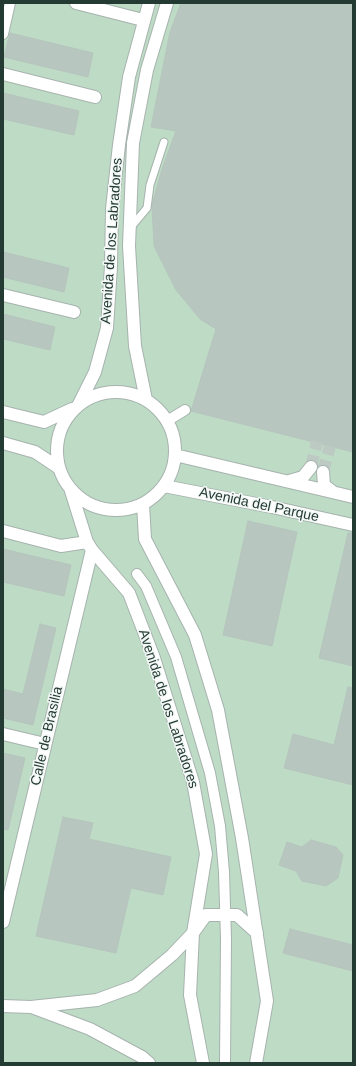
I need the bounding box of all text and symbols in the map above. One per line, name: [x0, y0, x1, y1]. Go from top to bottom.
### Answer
street label: Avenida de los Labradores: [98, 157, 126, 325]
street label: Avenida del Parque: [198, 484, 320, 526]
street label: Avenida de los Labradores: [134, 627, 202, 791]
street label: Calle de Brasilia: [27, 685, 67, 787]

